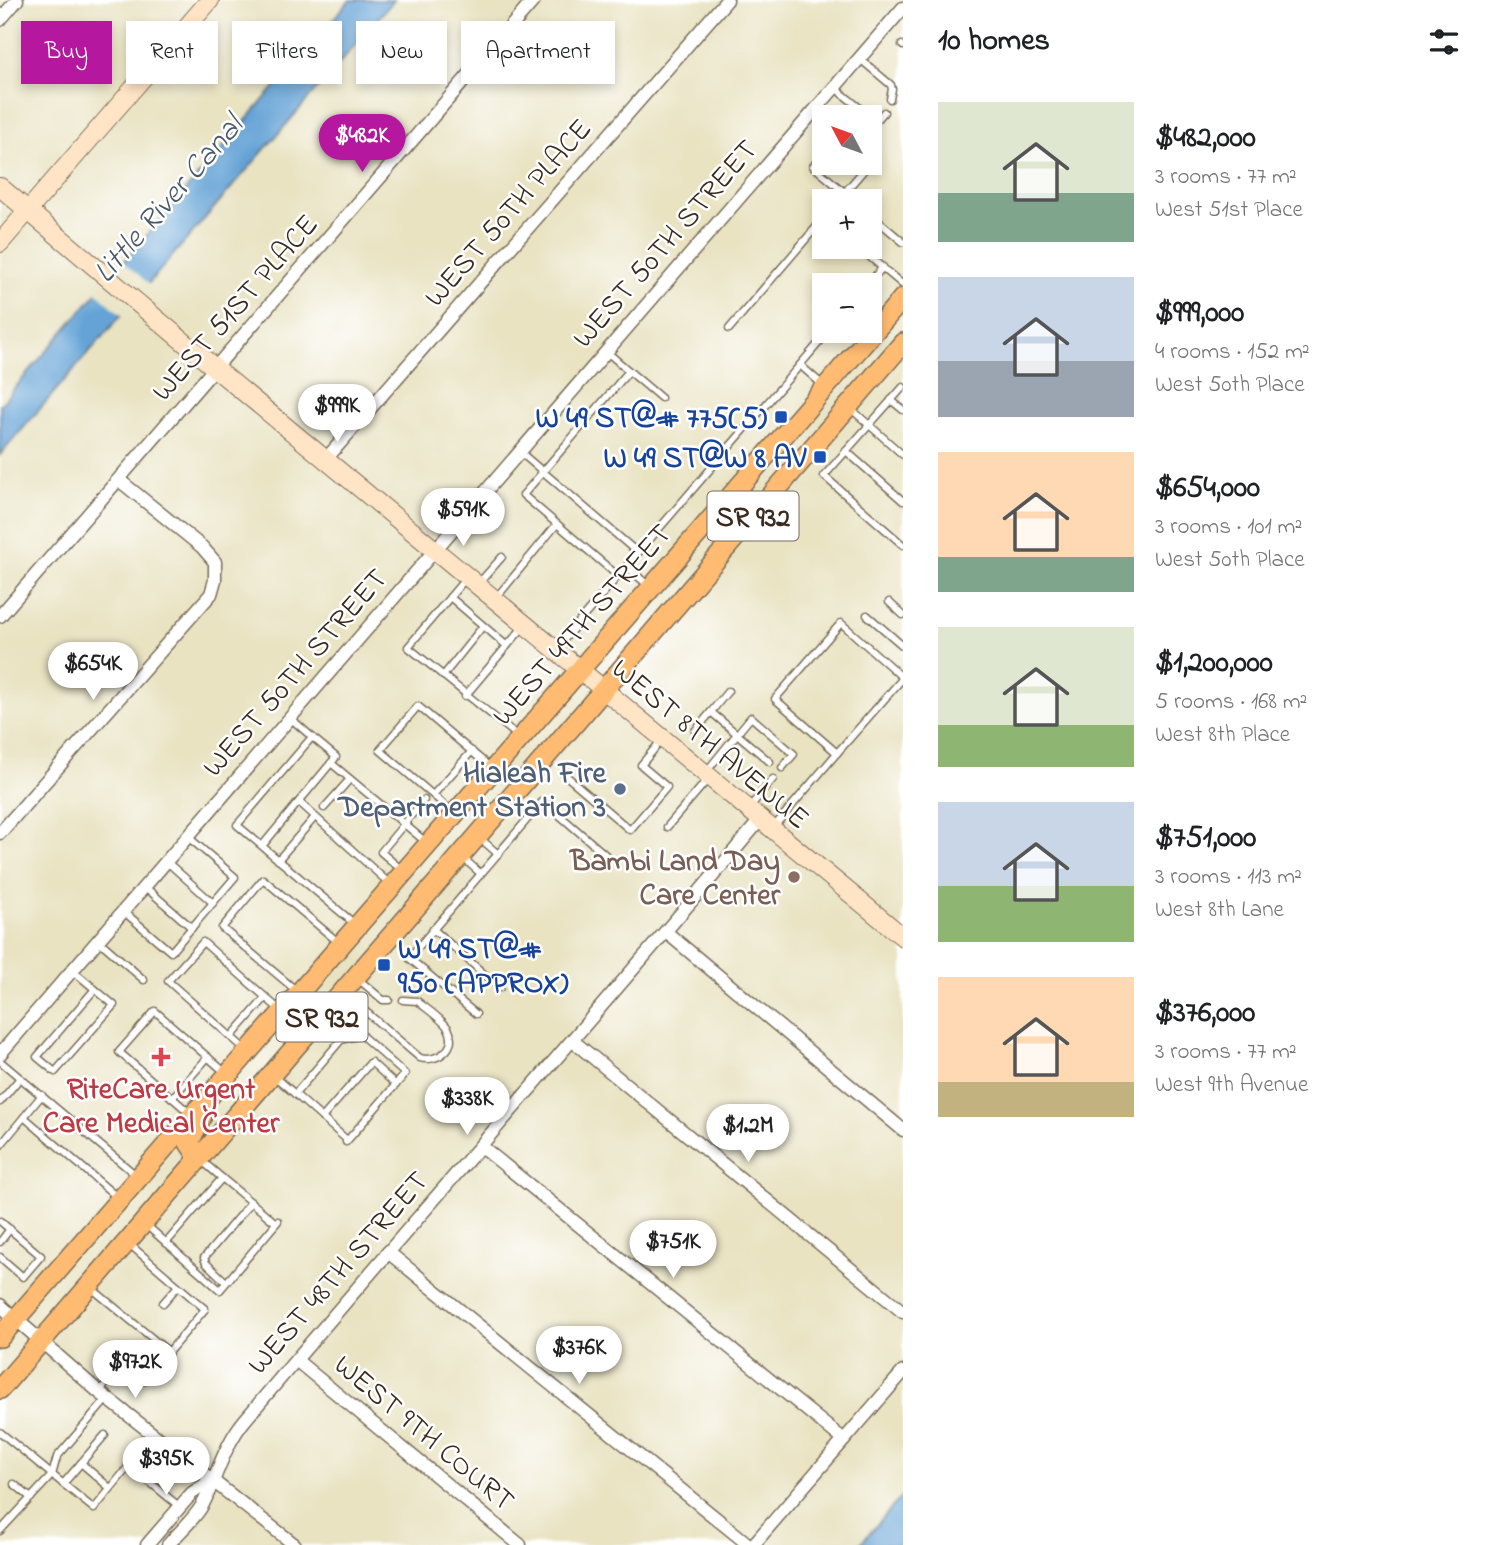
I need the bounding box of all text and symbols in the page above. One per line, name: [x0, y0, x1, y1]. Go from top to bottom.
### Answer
text: 10 homes: [938, 20, 1050, 64]
chip: Buy: [21, 21, 112, 84]
chip: Rent: [126, 21, 218, 84]
chip: Filters: [232, 21, 342, 84]
chip: New: [356, 21, 447, 84]
chip: Apartment: [461, 21, 615, 84]
icon: filters: [1425, 23, 1463, 61]
water label: Little River Canal: [83, 103, 258, 295]
north arrow: [812, 105, 882, 175]
map controls: [812, 105, 882, 343]
street label: WEST 50TH PLACE: [415, 110, 604, 318]
pin: $482K: [313, 114, 411, 174]
text: $482,000: [1155, 117, 1256, 161]
text: $482K: [335, 120, 389, 153]
icon: home: [994, 130, 1078, 214]
street label: WEST 50TH STREET: [563, 131, 770, 359]
text: 3 rooms · 77 m²: [1155, 161, 1297, 194]
button: +: [812, 189, 882, 259]
text: West 51st Place: [1155, 194, 1303, 227]
street label: WEST 51ST PLACE: [142, 206, 330, 412]
button: −: [812, 273, 882, 343]
text: $999,000: [1155, 292, 1244, 336]
icon: home: [994, 305, 1078, 389]
text: 4 rooms · 152 m²: [1155, 336, 1310, 369]
text: West 50th Place: [1155, 369, 1305, 402]
pin: $999K: [288, 384, 386, 444]
text: $999K: [314, 390, 360, 423]
place label: W 49 ST@# 775(5): [535, 398, 767, 442]
marker: W 49 ST@# 775(5): [773, 409, 789, 425]
place label: W 49 ST@W 8 AV: [603, 438, 807, 482]
marker: W 49 ST@W 8 AV: [812, 449, 828, 465]
text: $654,000: [1155, 467, 1260, 511]
icon: home: [994, 480, 1078, 564]
pin: $591K: [414, 489, 512, 548]
road number: SR 932: [708, 491, 798, 540]
text: $591K: [437, 494, 489, 527]
text: 3 rooms · 101 m²: [1155, 511, 1302, 544]
street label: WEST 49TH STREET: [483, 515, 684, 737]
text: West 50th Place: [1155, 544, 1305, 577]
street label: WEST 50TH STREET: [193, 560, 400, 788]
pin: $654K: [44, 642, 142, 702]
text: $1,200,000: [1155, 642, 1273, 686]
text: $654K: [64, 648, 122, 681]
street label: WEST 8TH AVENUE: [600, 649, 818, 842]
icon: home: [994, 655, 1078, 739]
text: 5 rooms · 168 m²: [1155, 686, 1307, 719]
text: West 8th Place: [1155, 719, 1290, 752]
place label: Hialeah Fire Department Station 3: [336, 753, 608, 831]
marker: Hialeah Fire Department Station 3: [612, 781, 628, 797]
text: $751,000: [1155, 817, 1256, 861]
icon: home: [994, 830, 1078, 914]
place label: Bambi Land Day Care Center: [568, 841, 781, 919]
text: 3 rooms · 113 m²: [1155, 861, 1302, 894]
marker: Bambi Land Day Care Center: [786, 869, 802, 885]
text: West 8th Lane: [1155, 894, 1284, 927]
place label: W 49 ST@# 950 (APPROX): [397, 929, 569, 1007]
marker: W 49 ST@# 950 (APPROX): [376, 957, 392, 973]
road number: SR 932: [276, 992, 368, 1042]
text: $376,000: [1155, 992, 1255, 1036]
icon: home: [994, 1005, 1078, 1089]
text: 3 rooms · 77 m²: [1155, 1036, 1297, 1069]
marker: RiteCare Urgent Care Medical Center: [151, 1047, 171, 1067]
place label: RiteCare Urgent Care Medical Center: [43, 1069, 280, 1147]
text: West 9th Avenue: [1155, 1069, 1308, 1102]
pin: $338K: [418, 1078, 516, 1137]
text: $338K: [441, 1083, 493, 1116]
pin: $1.2M: [699, 1104, 797, 1164]
text: $1.2M: [722, 1110, 774, 1143]
street label: WEST 48TH STREET: [238, 1162, 440, 1386]
pin: $751K: [624, 1220, 722, 1280]
text: $751K: [645, 1226, 701, 1259]
pin: $376K: [530, 1326, 628, 1386]
text: $376K: [552, 1332, 606, 1365]
pin: $972K: [86, 1340, 184, 1400]
street label: WEST 9TH COURT: [323, 1345, 523, 1523]
text: $972K: [109, 1346, 161, 1379]
pin: $395K: [117, 1438, 215, 1497]
text: $395K: [139, 1443, 193, 1476]

